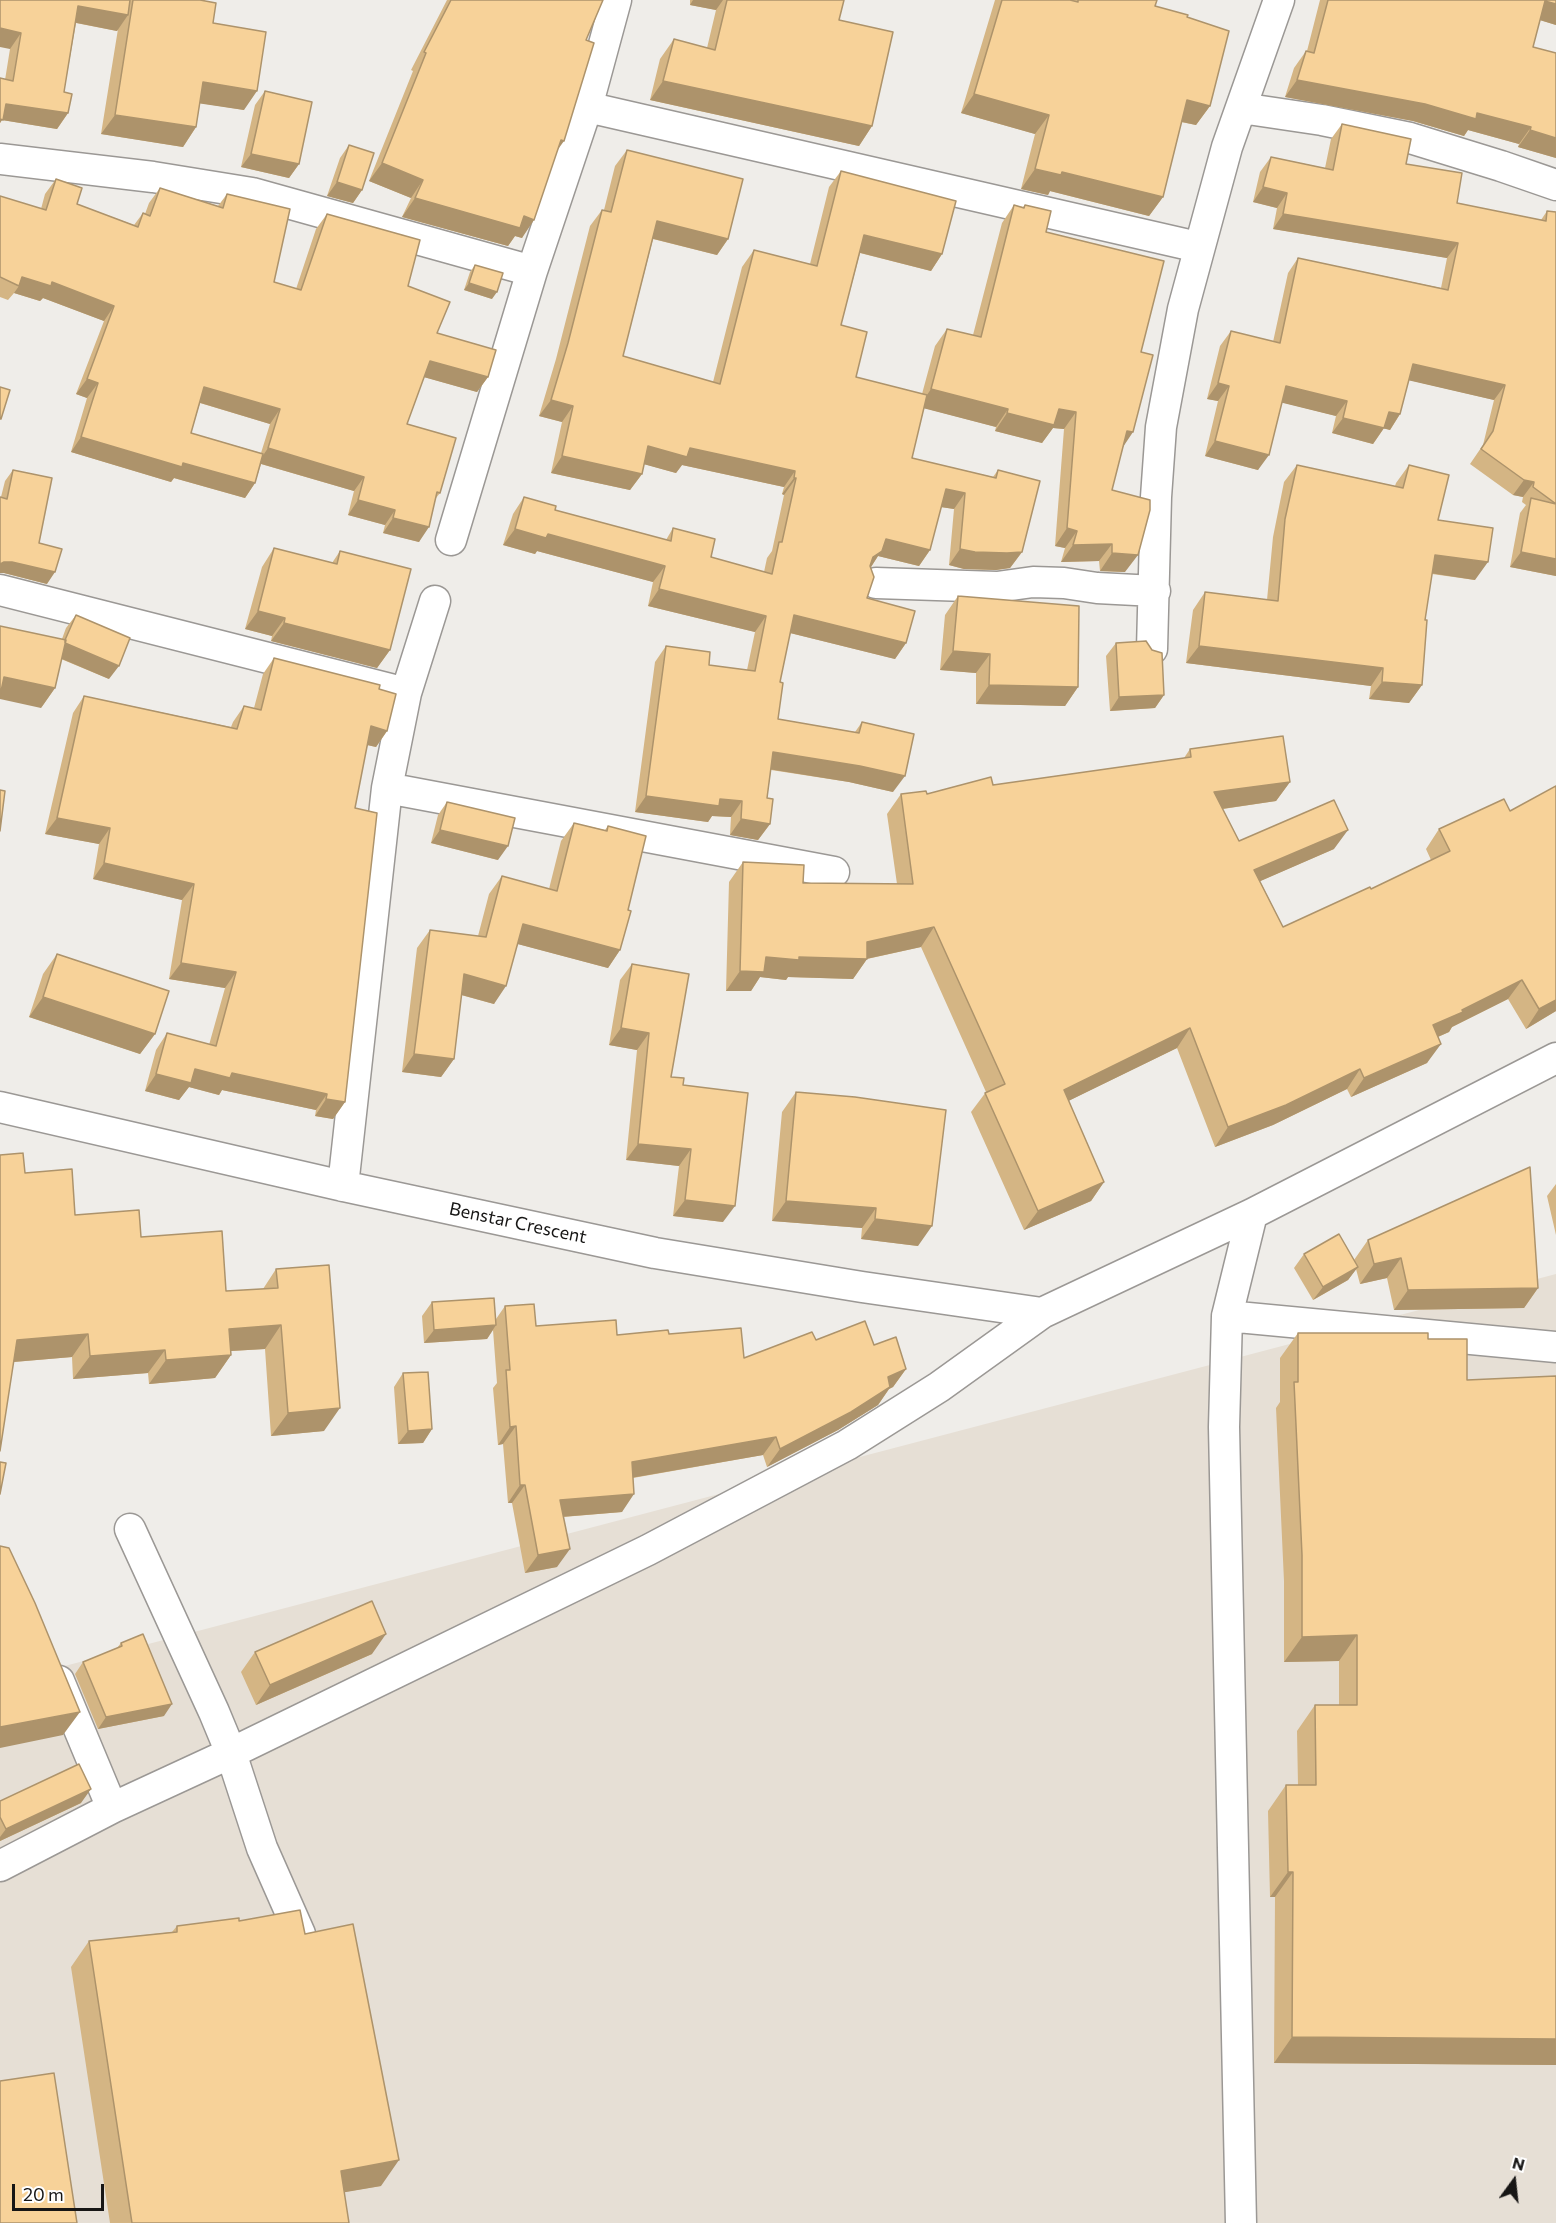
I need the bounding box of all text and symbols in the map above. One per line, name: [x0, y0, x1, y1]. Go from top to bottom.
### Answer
street label: Benstar Crescent: [447, 1198, 589, 1248]
north arrow: [1484, 2151, 1544, 2211]
text: N: [1511, 2152, 1527, 2174]
scale bar: [15, 2172, 106, 2210]
text: 20 m: [23, 2183, 64, 2205]

